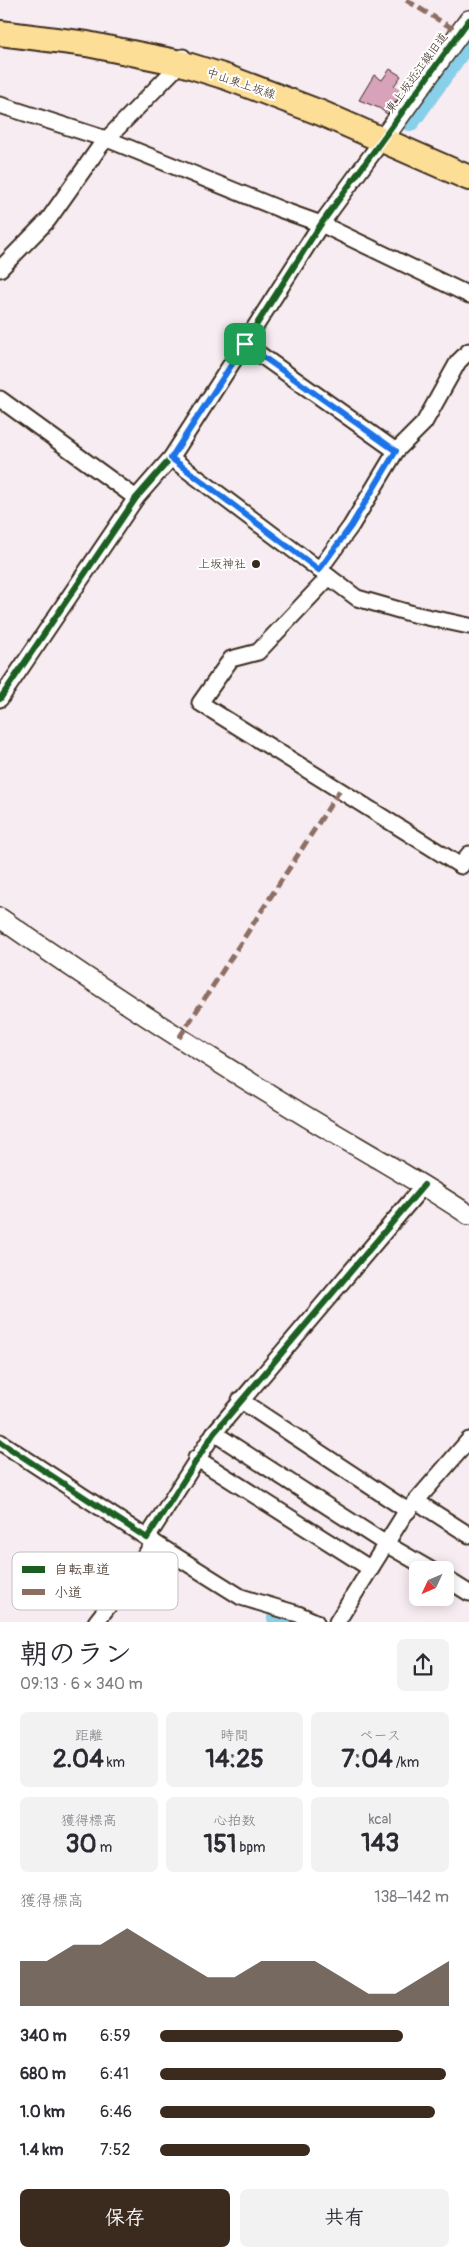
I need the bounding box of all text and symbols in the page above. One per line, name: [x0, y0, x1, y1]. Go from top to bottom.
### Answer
street label: 東上坂近江線旧道: [383, 30, 451, 116]
street label: 中山東上坂線: [205, 65, 277, 103]
pin: [224, 323, 266, 365]
icon: arrive: [231, 330, 259, 358]
place label: 上坂神社: [198, 557, 246, 572]
marker: 上坂神社: [250, 558, 262, 570]
legend: [12, 1552, 178, 1610]
text: 自転車道: [54, 1561, 110, 1578]
north arrow: [409, 1561, 454, 1606]
map controls: [409, 1561, 454, 1606]
text: 小道: [54, 1584, 82, 1601]
text: 朝のラン: [20, 1637, 132, 1672]
button: share: [397, 1639, 449, 1691]
text: 09:13 · 6 × 340 m: [20, 1674, 143, 1694]
text: 距離: [75, 1727, 103, 1744]
text: 時間: [220, 1727, 248, 1744]
text: ペース: [360, 1727, 401, 1744]
text: 2.04: [53, 1744, 104, 1775]
text: 14:25: [205, 1744, 264, 1775]
text: 7:04: [341, 1744, 393, 1775]
text: km: [104, 1754, 125, 1771]
text: /km: [393, 1754, 419, 1771]
text: kcal: [369, 1811, 392, 1828]
text: 獲得標高: [61, 1812, 117, 1829]
text: 心拍数: [213, 1812, 255, 1829]
text: 143: [361, 1828, 399, 1859]
text: 30: [66, 1829, 97, 1860]
text: 151: [203, 1829, 237, 1860]
text: m: [97, 1839, 112, 1856]
text: bpm: [237, 1839, 266, 1856]
text: 138–142 m: [374, 1887, 449, 1907]
text: 獲得標高: [20, 1891, 84, 1911]
text: 340 m: [20, 2026, 67, 2046]
text: 6:59: [100, 2026, 131, 2046]
text: 680 m: [20, 2064, 66, 2084]
text: 6:41: [100, 2064, 129, 2084]
text: 1.0 km: [20, 2102, 65, 2122]
text: 6:46: [100, 2102, 132, 2122]
text: 1.4 km: [20, 2140, 63, 2160]
text: 7:52: [100, 2140, 130, 2160]
button: 保存: [20, 2189, 230, 2247]
button: 共有: [240, 2189, 449, 2247]

